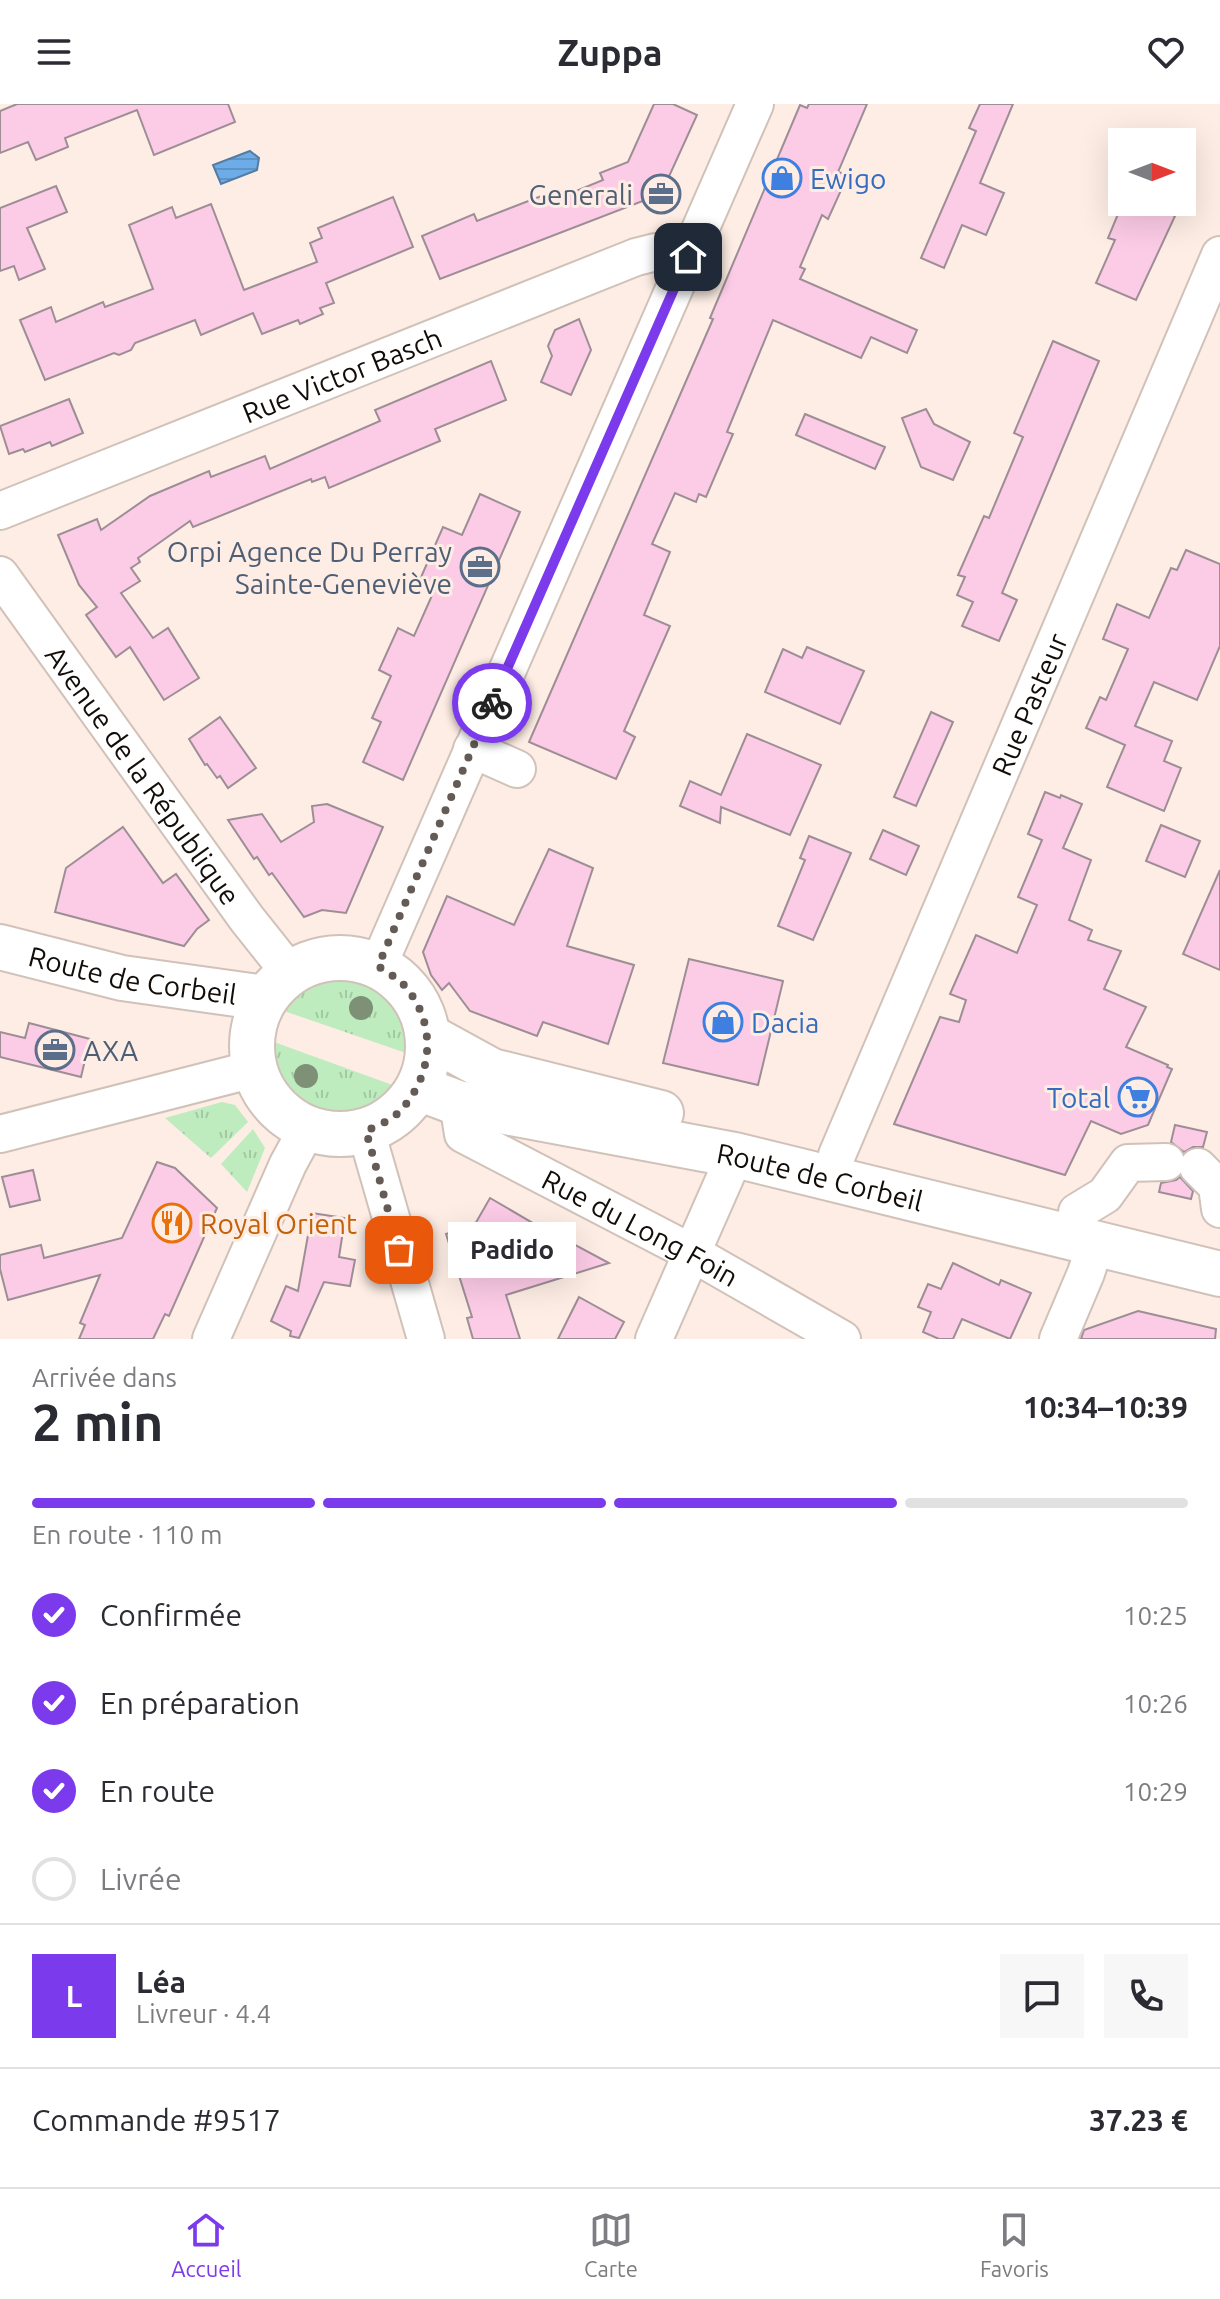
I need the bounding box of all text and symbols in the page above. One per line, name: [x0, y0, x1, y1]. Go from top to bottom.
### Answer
icon: menu: [32, 30, 76, 74]
icon: heart: [1144, 30, 1188, 74]
text: Zuppa: [557, 32, 663, 73]
north arrow: [1108, 128, 1196, 216]
map controls: [1108, 128, 1196, 216]
shop icon: Ewigo: [761, 157, 803, 199]
place label: Ewigo: [810, 163, 886, 194]
office icon: Generali: [640, 173, 682, 215]
place label: Generali: [528, 179, 633, 210]
pin: [654, 223, 722, 291]
icon: home: [666, 235, 710, 279]
street label: Rue Victor Basch: [238, 321, 446, 428]
place label: Orpi Agence Du Perray Sainte-Geneviève: [167, 536, 452, 599]
office icon: Orpi Agence Du Perray Sainte-Geneviève: [459, 546, 501, 588]
street label: Rue Pasteur: [985, 628, 1073, 780]
street label: Avenue de la République: [40, 639, 247, 910]
courier: [452, 663, 532, 743]
icon: bike: [470, 681, 514, 725]
street label: Route de Corbeil: [26, 939, 239, 1009]
shop icon: Dacia: [702, 1001, 744, 1043]
place label: Dacia: [751, 1007, 819, 1038]
office icon: AXA: [34, 1029, 76, 1071]
place label: AXA: [83, 1035, 138, 1066]
supermarket icon: Total: [1117, 1076, 1159, 1118]
place label: Total: [1047, 1082, 1110, 1113]
street label: Route de Corbeil: [714, 1136, 926, 1216]
street label: Rue du Long Foin: [537, 1163, 744, 1292]
restaurant icon: Royal Orient: [151, 1202, 193, 1244]
place label: Royal Orient: [200, 1208, 357, 1239]
pin: [365, 1216, 433, 1284]
callout: Padido: [447, 1222, 575, 1278]
icon: bag: [377, 1228, 421, 1272]
text: Padido: [470, 1235, 554, 1264]
text: Arrivée dans: [32, 1363, 177, 1392]
text: 10:34–10:39: [1023, 1390, 1188, 1424]
text: 2 min: [32, 1393, 163, 1451]
text: En route · 110 m: [32, 1520, 222, 1549]
icon: check: [32, 1593, 76, 1637]
text: Confirmée: [100, 1598, 242, 1632]
text: 10:25: [1123, 1601, 1188, 1630]
icon: check: [32, 1681, 76, 1725]
text: En préparation: [100, 1686, 300, 1720]
text: 10:26: [1123, 1689, 1188, 1718]
icon: check: [32, 1769, 76, 1813]
text: En route: [100, 1774, 215, 1808]
text: 10:29: [1123, 1777, 1188, 1806]
text: Livrée: [100, 1862, 182, 1896]
button: chat: [1000, 1954, 1084, 2038]
button: phone: [1104, 1954, 1188, 2038]
text: Léa: [136, 1965, 186, 1999]
text: L: [66, 1979, 82, 2013]
text: Livreur · 4.4: [136, 1999, 271, 2028]
text: Commande #9517: [32, 2103, 281, 2137]
text: 37.23 €: [1089, 2103, 1188, 2137]
tab: Accueil: [171, 2208, 242, 2281]
tab: Carte: [584, 2208, 638, 2281]
tab: Favoris: [980, 2208, 1049, 2281]

